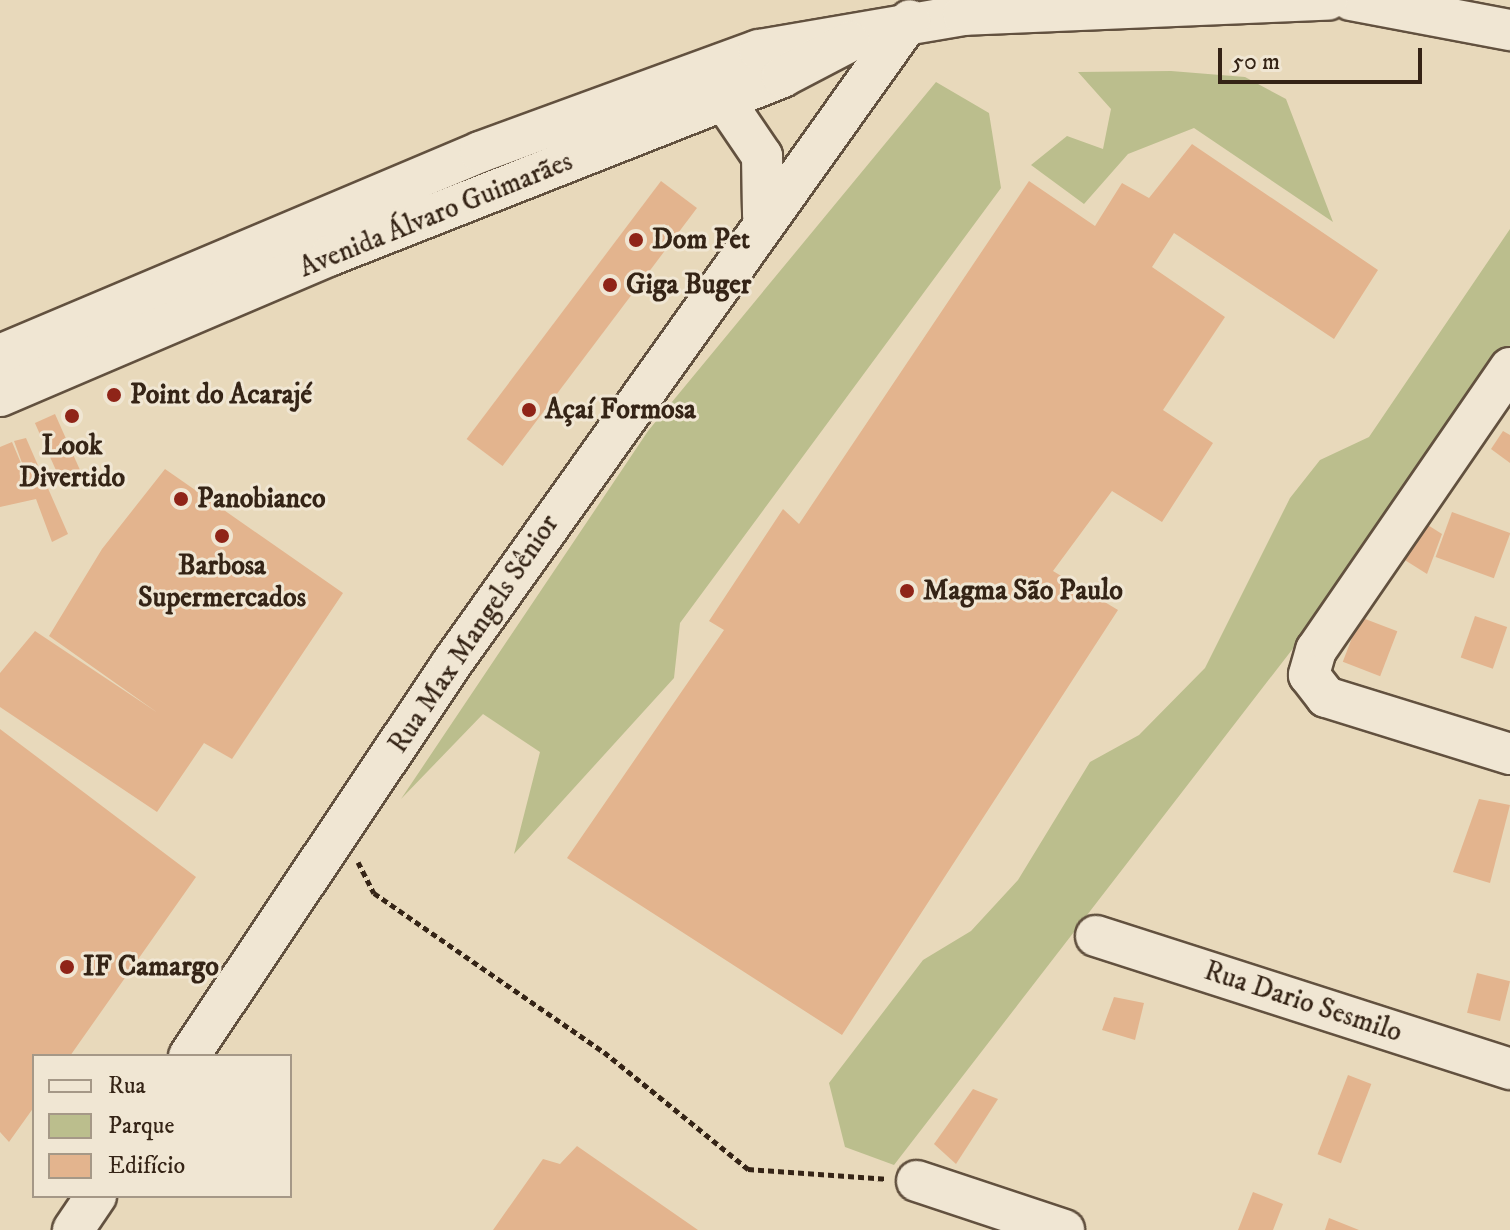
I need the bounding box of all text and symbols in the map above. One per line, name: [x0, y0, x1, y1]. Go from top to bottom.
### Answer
scale bar: [1222, 32, 1426, 82]
text: 50 m: [1232, 47, 1280, 77]
street label: Avenida Álvaro Guimarães: [295, 145, 577, 285]
place label: Dom Pet: [652, 223, 750, 257]
marker: Dom Pet: [627, 231, 645, 249]
place label: Giga Buger: [626, 268, 751, 302]
marker: Giga Buger: [601, 276, 619, 294]
place label: Point do Acarajé: [130, 378, 312, 412]
marker: Point do Acarajé: [105, 386, 123, 404]
place label: Açaí Formosa: [545, 393, 696, 427]
marker: Açaí Formosa: [520, 401, 538, 419]
marker: Look Divertido: [63, 407, 81, 425]
place label: Look Divertido: [19, 429, 125, 495]
place label: Panobianco: [197, 482, 326, 516]
marker: Panobianco: [172, 490, 190, 508]
street label: Rua Max Mangels Sênior: [382, 508, 566, 760]
marker: Barbosa Supermercados: [213, 527, 231, 545]
place label: Barbosa Supermercados: [138, 549, 306, 615]
place label: Magma São Paulo: [923, 574, 1123, 608]
marker: Magma São Paulo: [898, 582, 916, 600]
place label: IF Camargo: [83, 950, 219, 984]
street label: Rua Dario Sesmilo: [1200, 954, 1406, 1050]
marker: IF Camargo: [58, 958, 76, 976]
legend: [32, 1054, 292, 1198]
text: Rua: [108, 1071, 146, 1101]
text: Parque: [108, 1111, 174, 1141]
text: Edifício: [108, 1151, 185, 1181]

